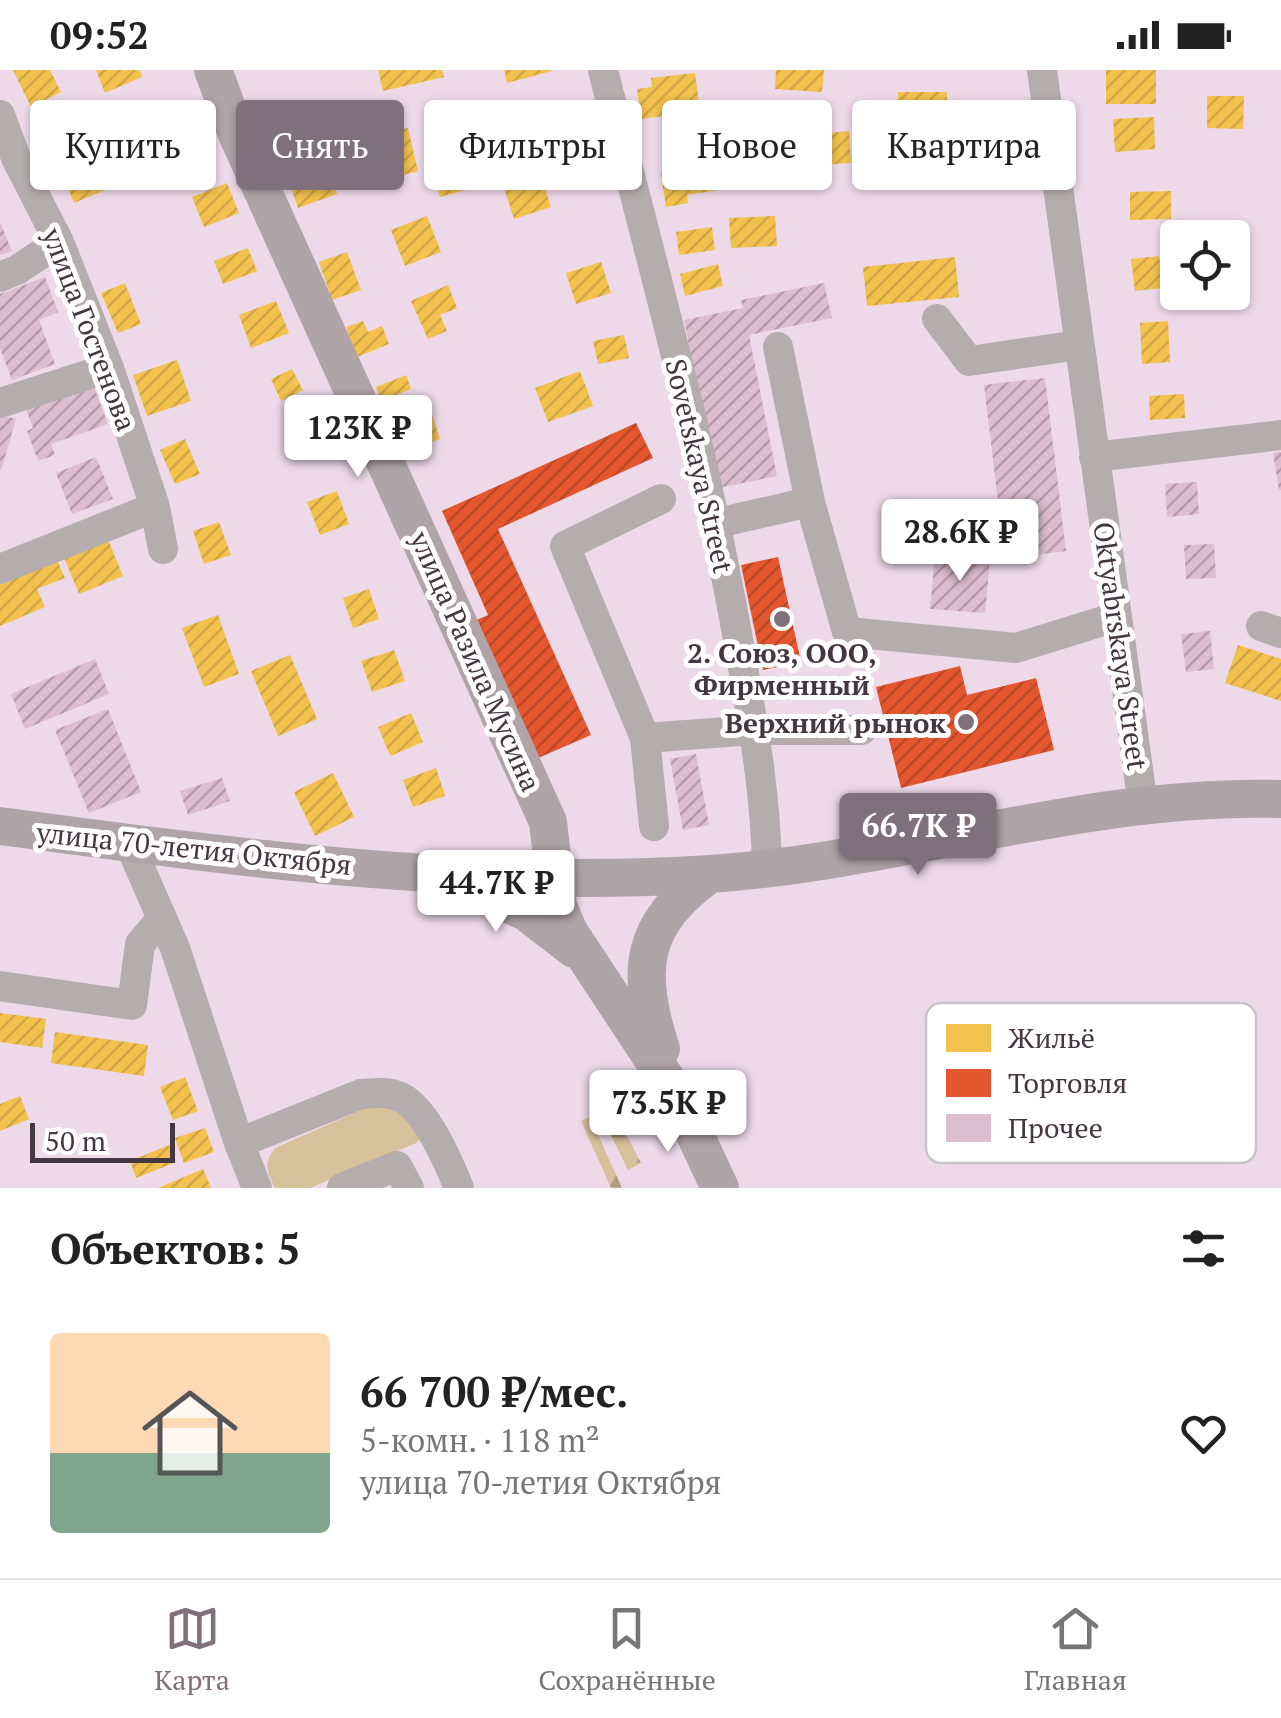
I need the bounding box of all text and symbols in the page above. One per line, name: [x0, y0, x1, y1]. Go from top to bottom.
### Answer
text: 09:52: [50, 10, 149, 60]
chip: Купить: [30, 100, 216, 190]
chip: Снять: [236, 100, 404, 190]
chip: Фильтры: [424, 100, 642, 190]
chip: Новое: [662, 100, 832, 190]
chip: Квартира: [852, 100, 1076, 190]
map controls: [1160, 220, 1250, 310]
button: locate: [1160, 220, 1250, 310]
street label: улица Гостенова: [34, 221, 146, 436]
street label: Sovetskaya Street: [657, 355, 743, 577]
pin: 123K ₽: [277, 395, 439, 480]
text: 123K ₽: [306, 406, 410, 448]
pin: 28.6K ₽: [868, 499, 1052, 584]
text: 28.6K ₽: [903, 510, 1017, 552]
street label: Oktyabrskaya Street: [1085, 519, 1157, 773]
street label: улица Разила Мусина: [402, 524, 550, 797]
marker: 2. Союз, ООО, Фирменный: [771, 608, 793, 630]
place label: 2. Союз, ООО, Фирменный: [687, 634, 877, 703]
place label: Верхний рынок: [725, 704, 946, 741]
marker: Верхний рынок: [955, 711, 977, 733]
pin: 66.7K ₽: [826, 793, 1010, 878]
text: 66.7K ₽: [861, 804, 975, 846]
street label: улица 70-летия Октября: [34, 813, 353, 883]
pin: 44.7K ₽: [404, 850, 588, 935]
text: 44.7K ₽: [439, 861, 553, 903]
legend: [926, 1003, 1256, 1163]
text: Жильё: [1008, 1019, 1095, 1056]
text: Торговля: [1008, 1064, 1127, 1101]
pin: 73.5K ₽: [576, 1070, 760, 1155]
text: 73.5K ₽: [611, 1081, 725, 1123]
text: Прочее: [1008, 1109, 1103, 1146]
scale bar: [30, 1118, 175, 1162]
text: 50 m: [45, 1122, 106, 1159]
text: Объектов: 5: [50, 1220, 301, 1276]
icon: filters: [1176, 1221, 1231, 1276]
text: 66 700 ₽/мес.: [360, 1363, 628, 1419]
icon: home: [130, 1373, 250, 1493]
icon: heart: [1176, 1406, 1231, 1461]
text: 5-комн. · 118 m²: [360, 1419, 600, 1461]
text: улица 70-летия Октября: [360, 1461, 721, 1503]
tab: Карта: [154, 1601, 230, 1698]
tab: Сохранённые: [538, 1601, 716, 1698]
tab: Главная: [1024, 1601, 1127, 1698]

